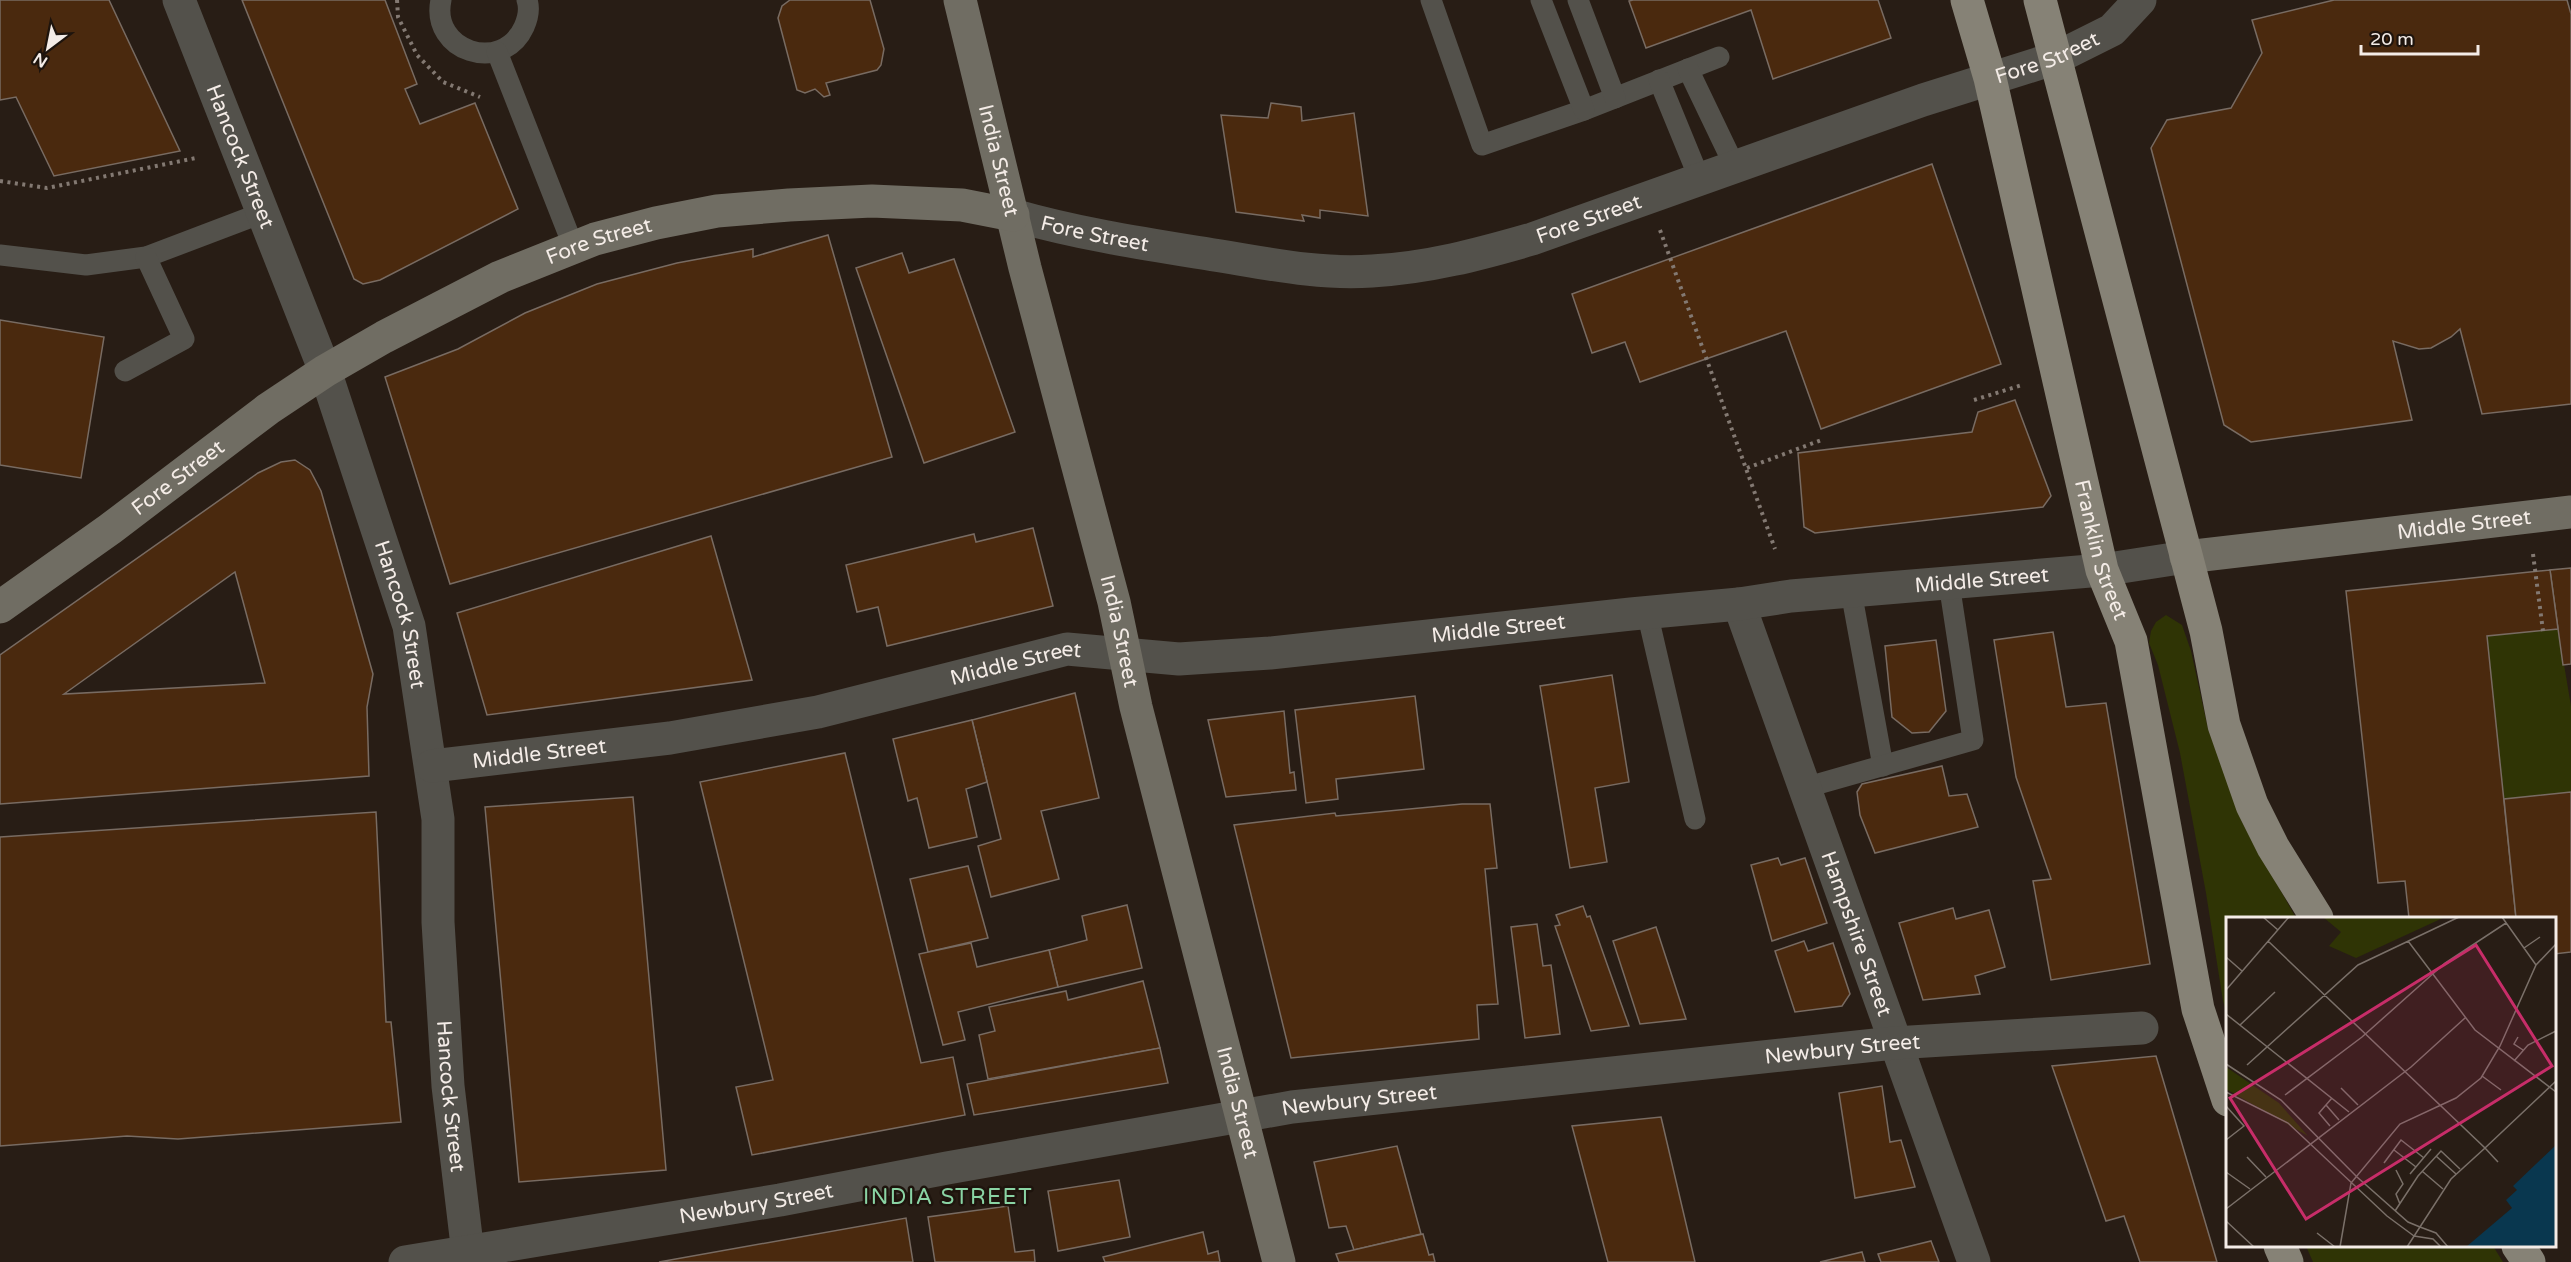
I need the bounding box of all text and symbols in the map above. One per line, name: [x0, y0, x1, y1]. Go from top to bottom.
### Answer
north arrow: [18, 18, 78, 78]
scale bar: [2361, 18, 2478, 56]
street label: Fore Street: [1992, 26, 2104, 89]
text: 20 m: [2370, 28, 2414, 50]
text: N: [30, 48, 51, 72]
street label: Hancock Street: [200, 81, 280, 232]
street label: India Street: [973, 102, 1024, 219]
street label: Fore Street: [1533, 189, 1645, 249]
street label: Fore Street: [1038, 211, 1151, 257]
street label: Fore Street: [543, 213, 655, 270]
street label: Fore Street: [127, 435, 229, 521]
street label: Franklin Street: [2069, 477, 2133, 624]
street label: Middle Street: [2396, 505, 2532, 545]
street label: Hancock Street: [369, 537, 430, 690]
street label: Middle Street: [1914, 562, 2050, 599]
street label: India Street: [1094, 572, 1144, 690]
street label: Middle Street: [1430, 609, 1567, 648]
street label: Middle Street: [948, 637, 1083, 691]
street label: Middle Street: [471, 734, 608, 774]
street label: Hampshire Street: [1815, 848, 1897, 1020]
inset map: [2226, 917, 2556, 1247]
street label: Hancock Street: [431, 1019, 470, 1174]
street label: Newbury Street: [1764, 1029, 1921, 1070]
street label: India Street: [1211, 1044, 1264, 1161]
street label: Newbury Street: [1280, 1080, 1438, 1122]
street label: Newbury Street: [677, 1178, 835, 1229]
district label: INDIA STREET: [863, 1184, 1033, 1210]

